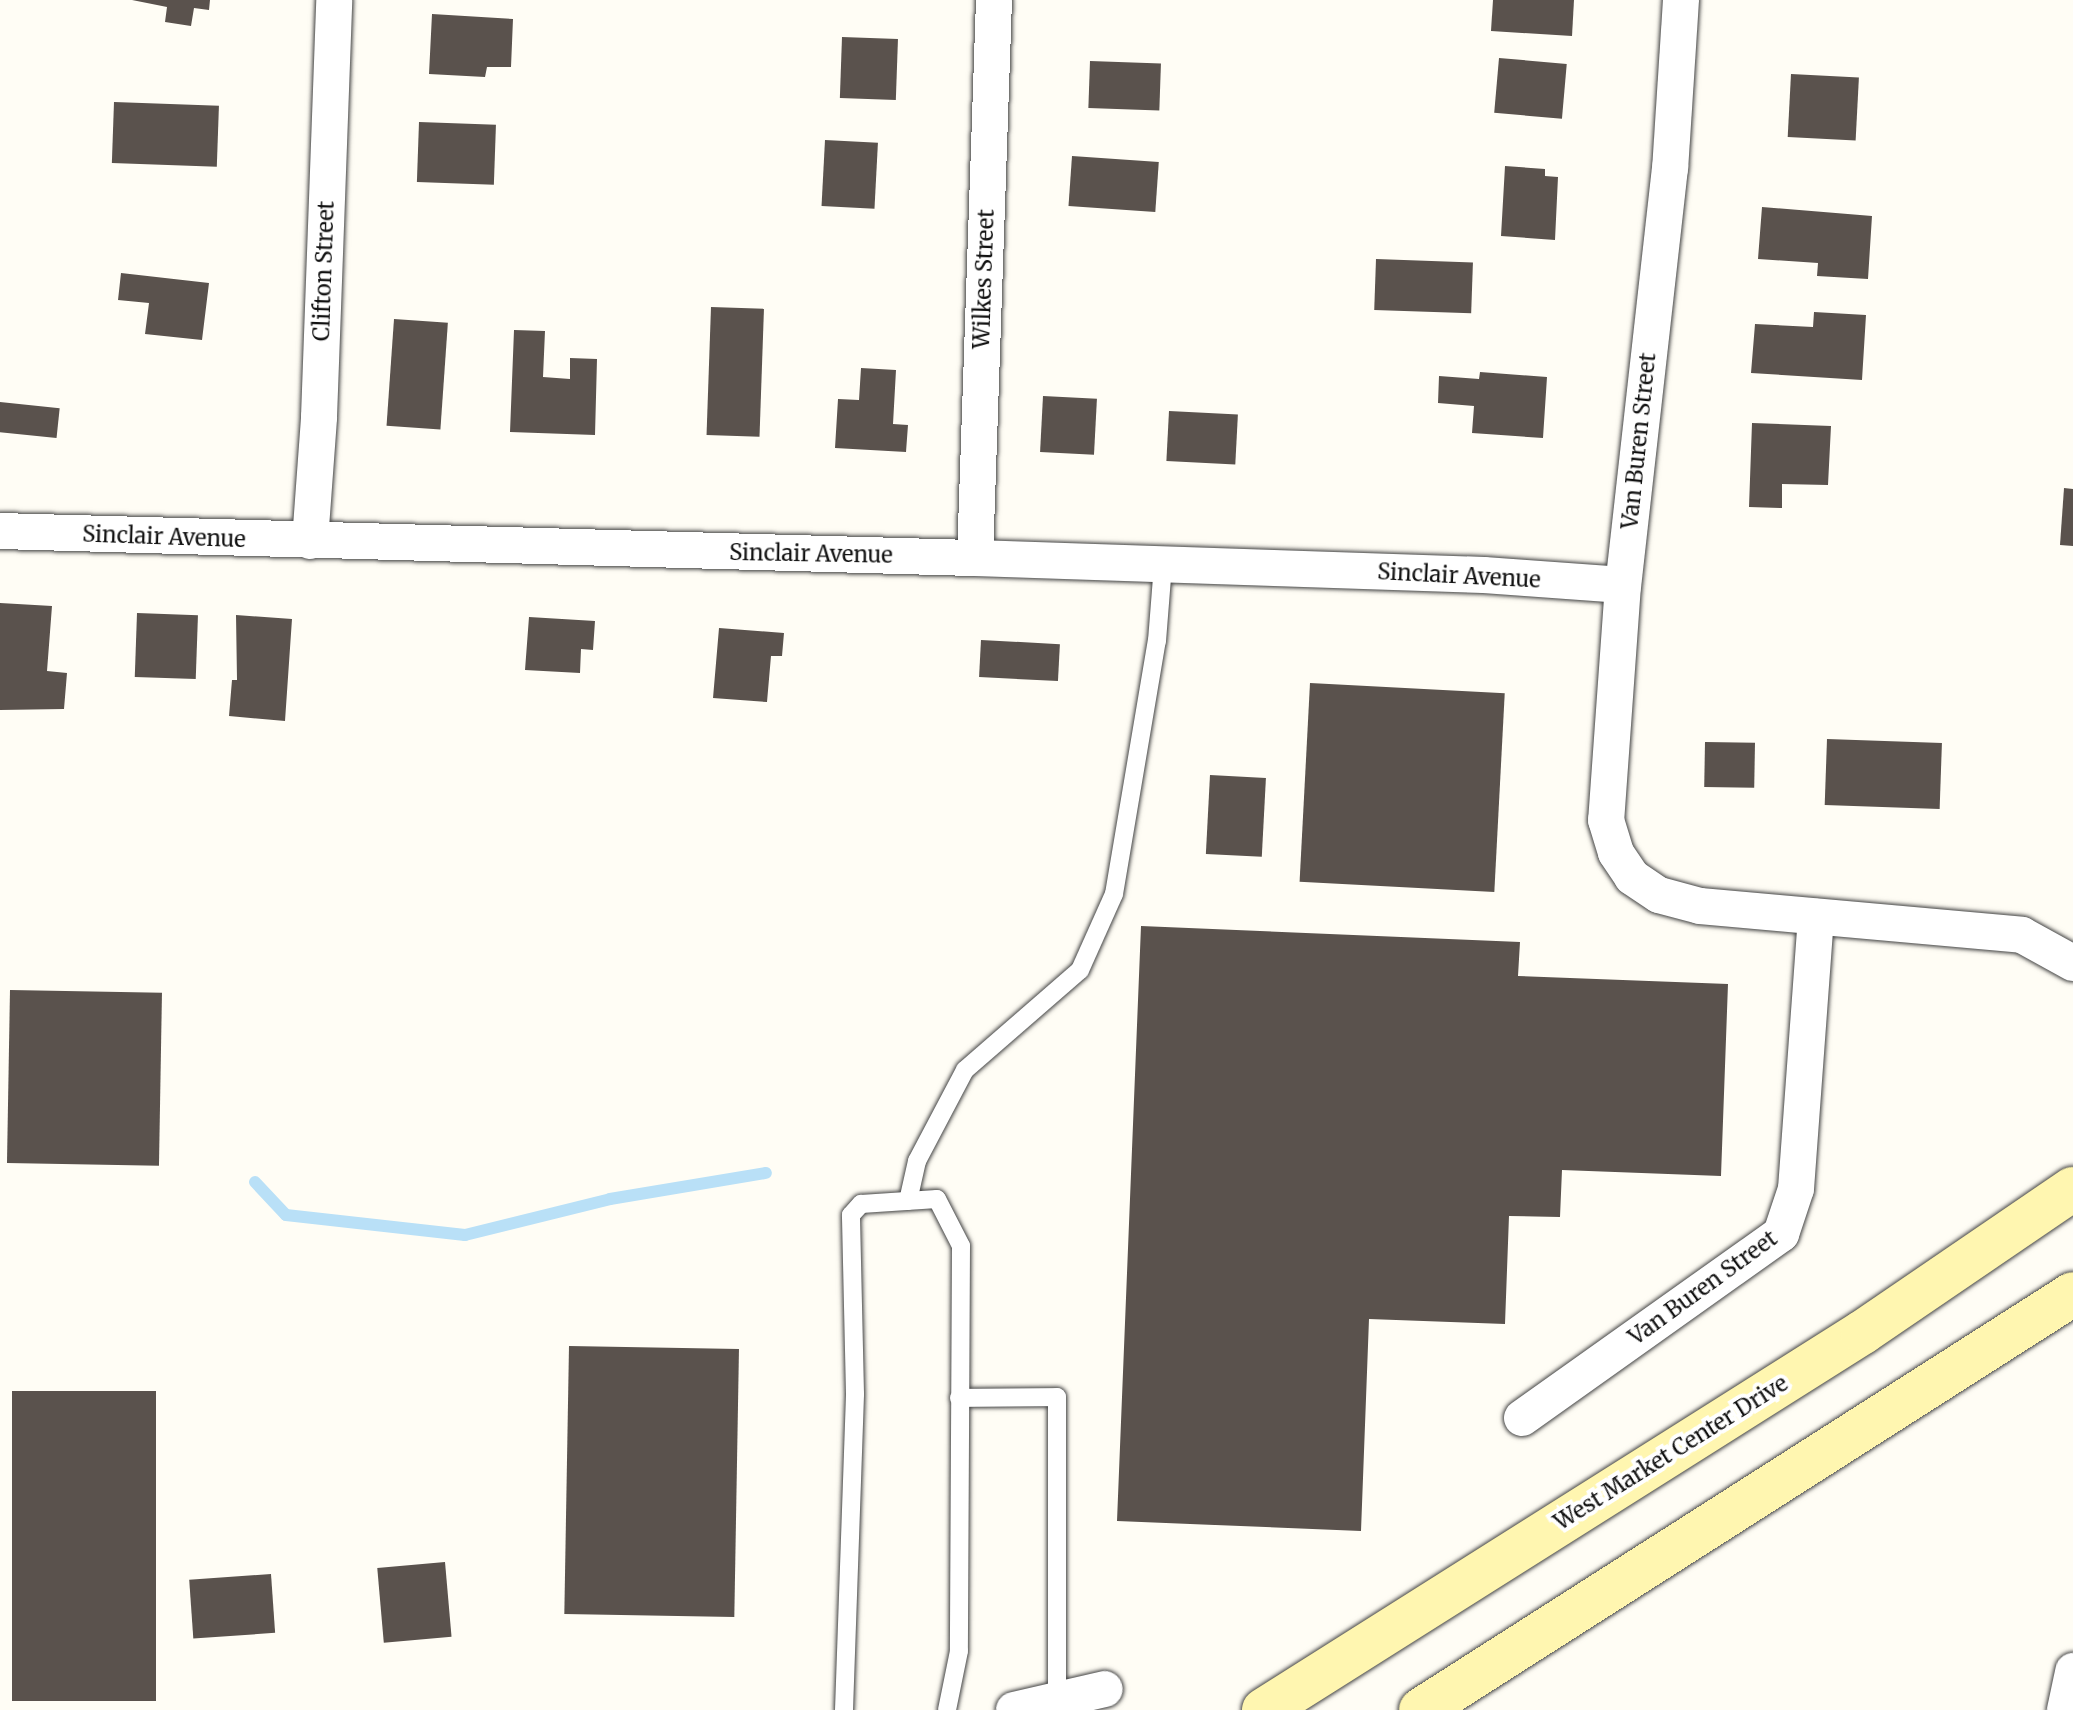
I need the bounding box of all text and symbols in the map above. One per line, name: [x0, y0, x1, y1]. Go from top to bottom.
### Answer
street label: Clifton Street: [308, 200, 340, 342]
street label: Wilkes Street: [968, 209, 1000, 349]
street label: Van Buren Street: [1617, 352, 1661, 530]
street label: Sinclair Avenue: [82, 521, 246, 553]
street label: Sinclair Avenue: [729, 539, 893, 569]
street label: Sinclair Avenue: [1377, 559, 1541, 593]
street label: Van Buren Street: [1624, 1225, 1782, 1351]
street label: West Market Center Drive: [1549, 1370, 1793, 1536]

